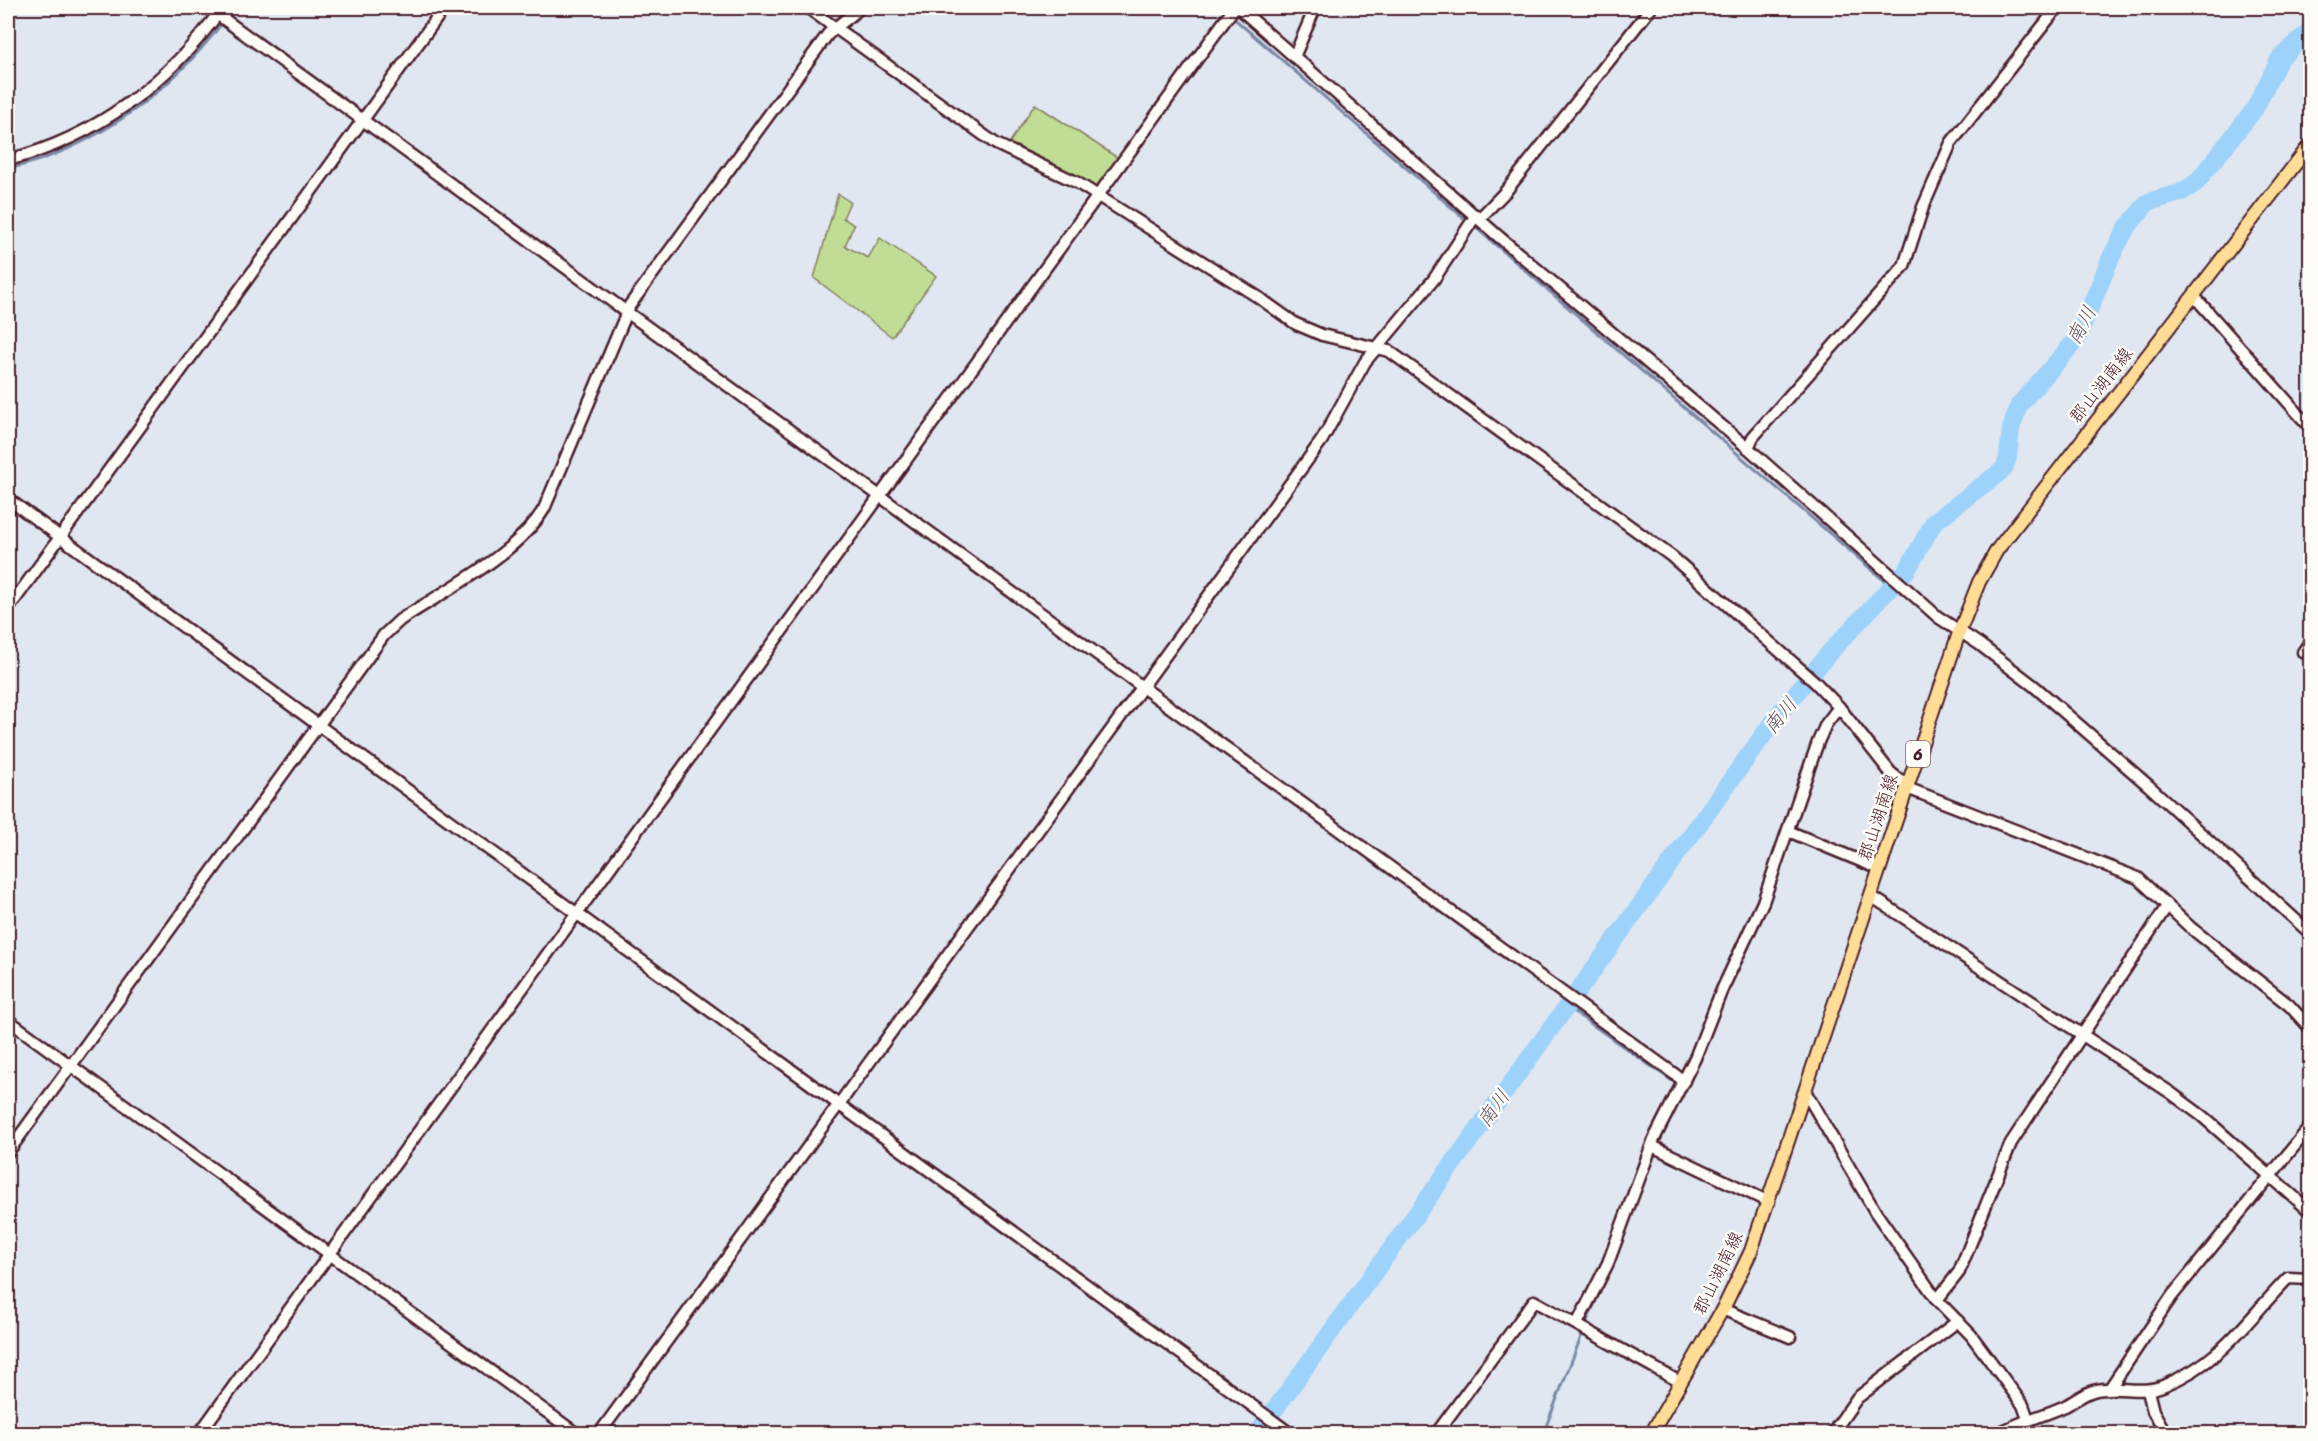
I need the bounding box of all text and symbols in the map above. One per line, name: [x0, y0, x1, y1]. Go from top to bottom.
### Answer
water label: 南川: [2057, 299, 2106, 351]
street label: 郡山湖南線: [2061, 340, 2141, 430]
water label: 南川: [1754, 689, 1807, 742]
road number: 6: [1906, 741, 1930, 767]
street label: 郡山湖南線: [1849, 769, 1907, 865]
water label: 南川: [1467, 1082, 1519, 1135]
street label: 郡山湖南線: [1684, 1226, 1752, 1320]

